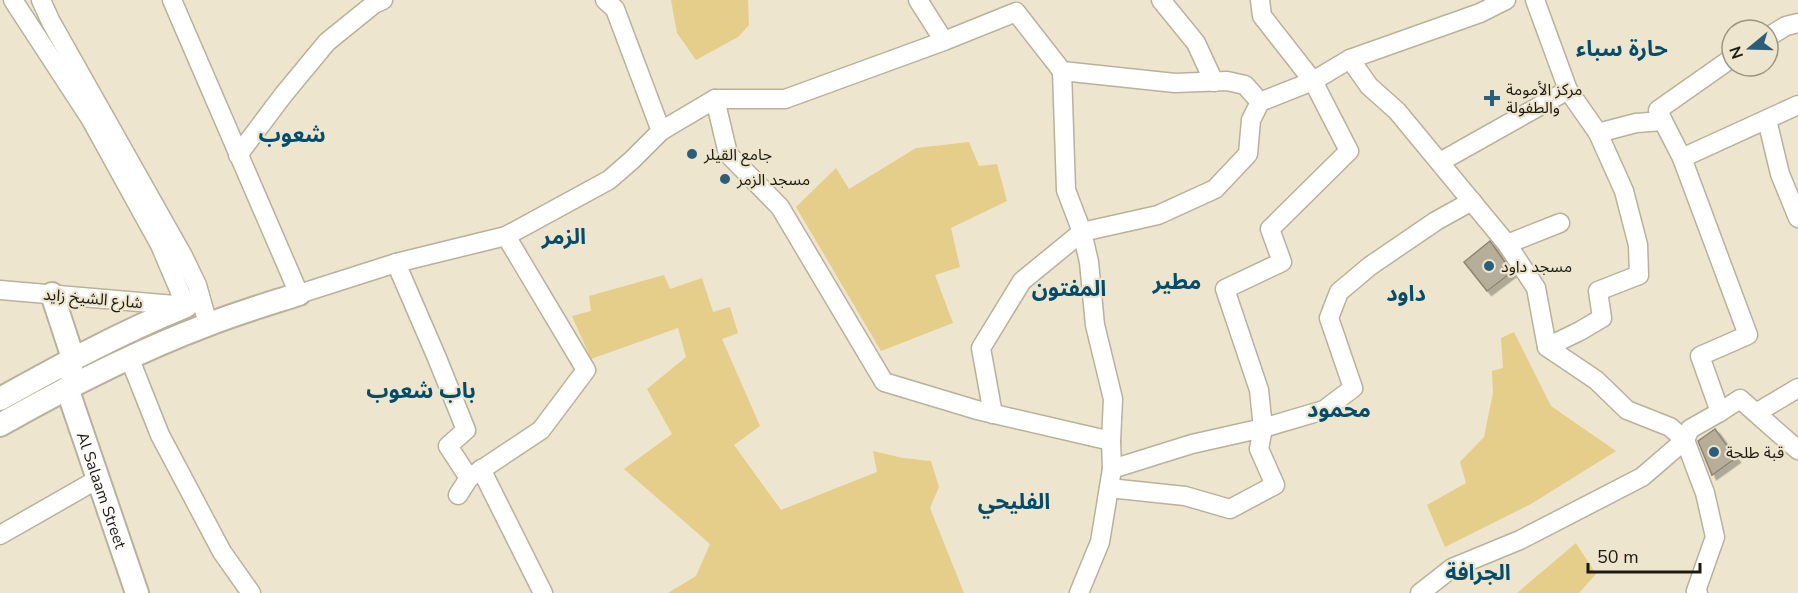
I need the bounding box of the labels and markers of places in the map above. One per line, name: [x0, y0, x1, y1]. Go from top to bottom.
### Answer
place label: مركز الأمومة والطفولة: [1506, 79, 1582, 119]
marker: مركز الأمومة والطفولة: [1483, 89, 1501, 107]
place label: جامع القيلر: [703, 144, 772, 167]
marker: جامع القيلر: [685, 147, 699, 161]
place label: مسجد الزمر: [736, 169, 810, 191]
marker: مسجد الزمر: [718, 172, 732, 186]
place label: مسجد داود: [1501, 256, 1572, 278]
marker: مسجد داود: [1482, 259, 1496, 273]
place label: قبة طلحة: [1726, 442, 1784, 464]
marker: قبة طلحة: [1707, 445, 1721, 459]

